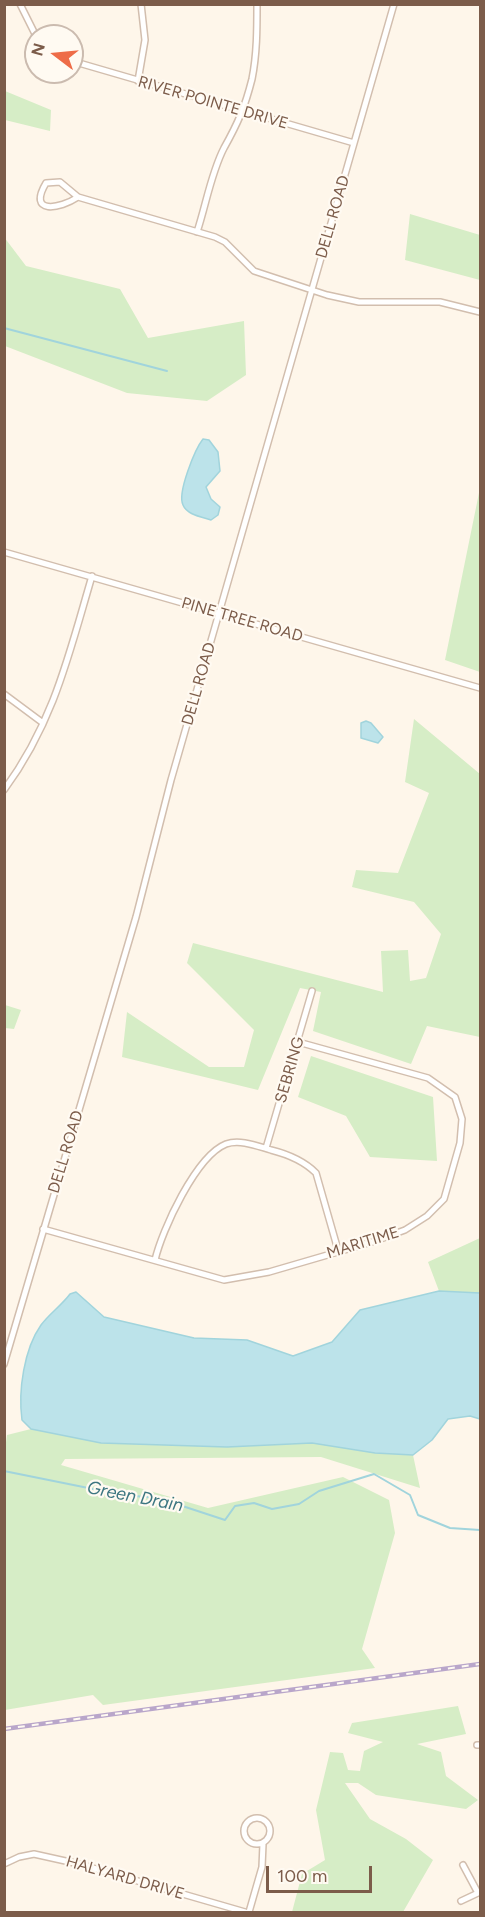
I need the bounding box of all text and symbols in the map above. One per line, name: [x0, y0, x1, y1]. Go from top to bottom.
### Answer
north arrow: [24, 24, 84, 84]
text: N: [27, 41, 49, 58]
street label: RIVER POINTE DRIVE: [136, 72, 290, 134]
street label: DELL ROAD: [312, 173, 354, 261]
street label: PINE TREE ROAD: [179, 593, 305, 647]
street label: DELL ROAD: [178, 640, 220, 728]
street label: SEBRING: [271, 1035, 309, 1105]
street label: DELL ROAD: [44, 1108, 88, 1196]
street label: MARITIME: [324, 1223, 402, 1263]
water label: Green Drain: [85, 1477, 185, 1517]
street label: HALYARD DRIVE: [64, 1852, 186, 1904]
scale bar: [269, 1854, 376, 1892]
text: 100 m: [277, 1865, 327, 1887]

